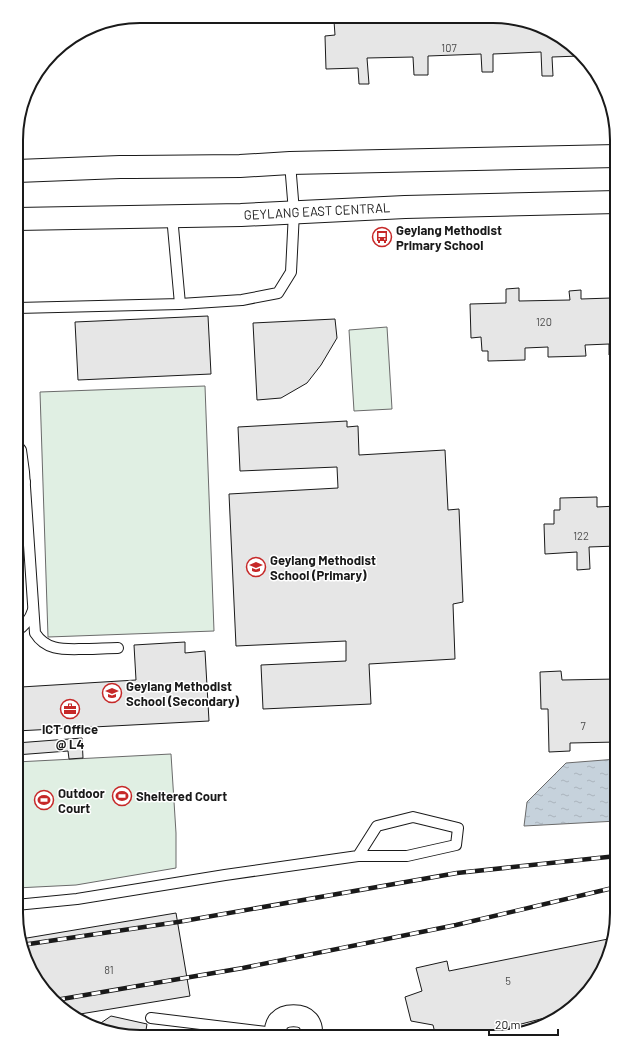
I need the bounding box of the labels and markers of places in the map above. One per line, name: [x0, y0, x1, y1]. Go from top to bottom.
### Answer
place label: Geylang Methodist Primary School: [396, 222, 502, 253]
bus stop icon: Geylang Methodist Primary School: [371, 226, 393, 248]
place label: Geylang Methodist School (Primary): [270, 552, 376, 583]
school or university icon: Geylang Methodist School (Primary): [245, 556, 267, 578]
place label: Geylang Methodist School (Secondary): [126, 678, 239, 709]
school or university icon: Geylang Methodist School (Secondary): [101, 682, 123, 704]
office icon: ICT Office @ L4: [59, 698, 81, 720]
place label: ICT Office @ L4: [42, 721, 98, 752]
place label: Outdoor Court: [58, 785, 105, 816]
sports icon: Sheltered Court: [111, 785, 133, 807]
place label: Sheltered Court: [136, 788, 227, 804]
sports icon: Outdoor Court: [33, 789, 55, 811]

